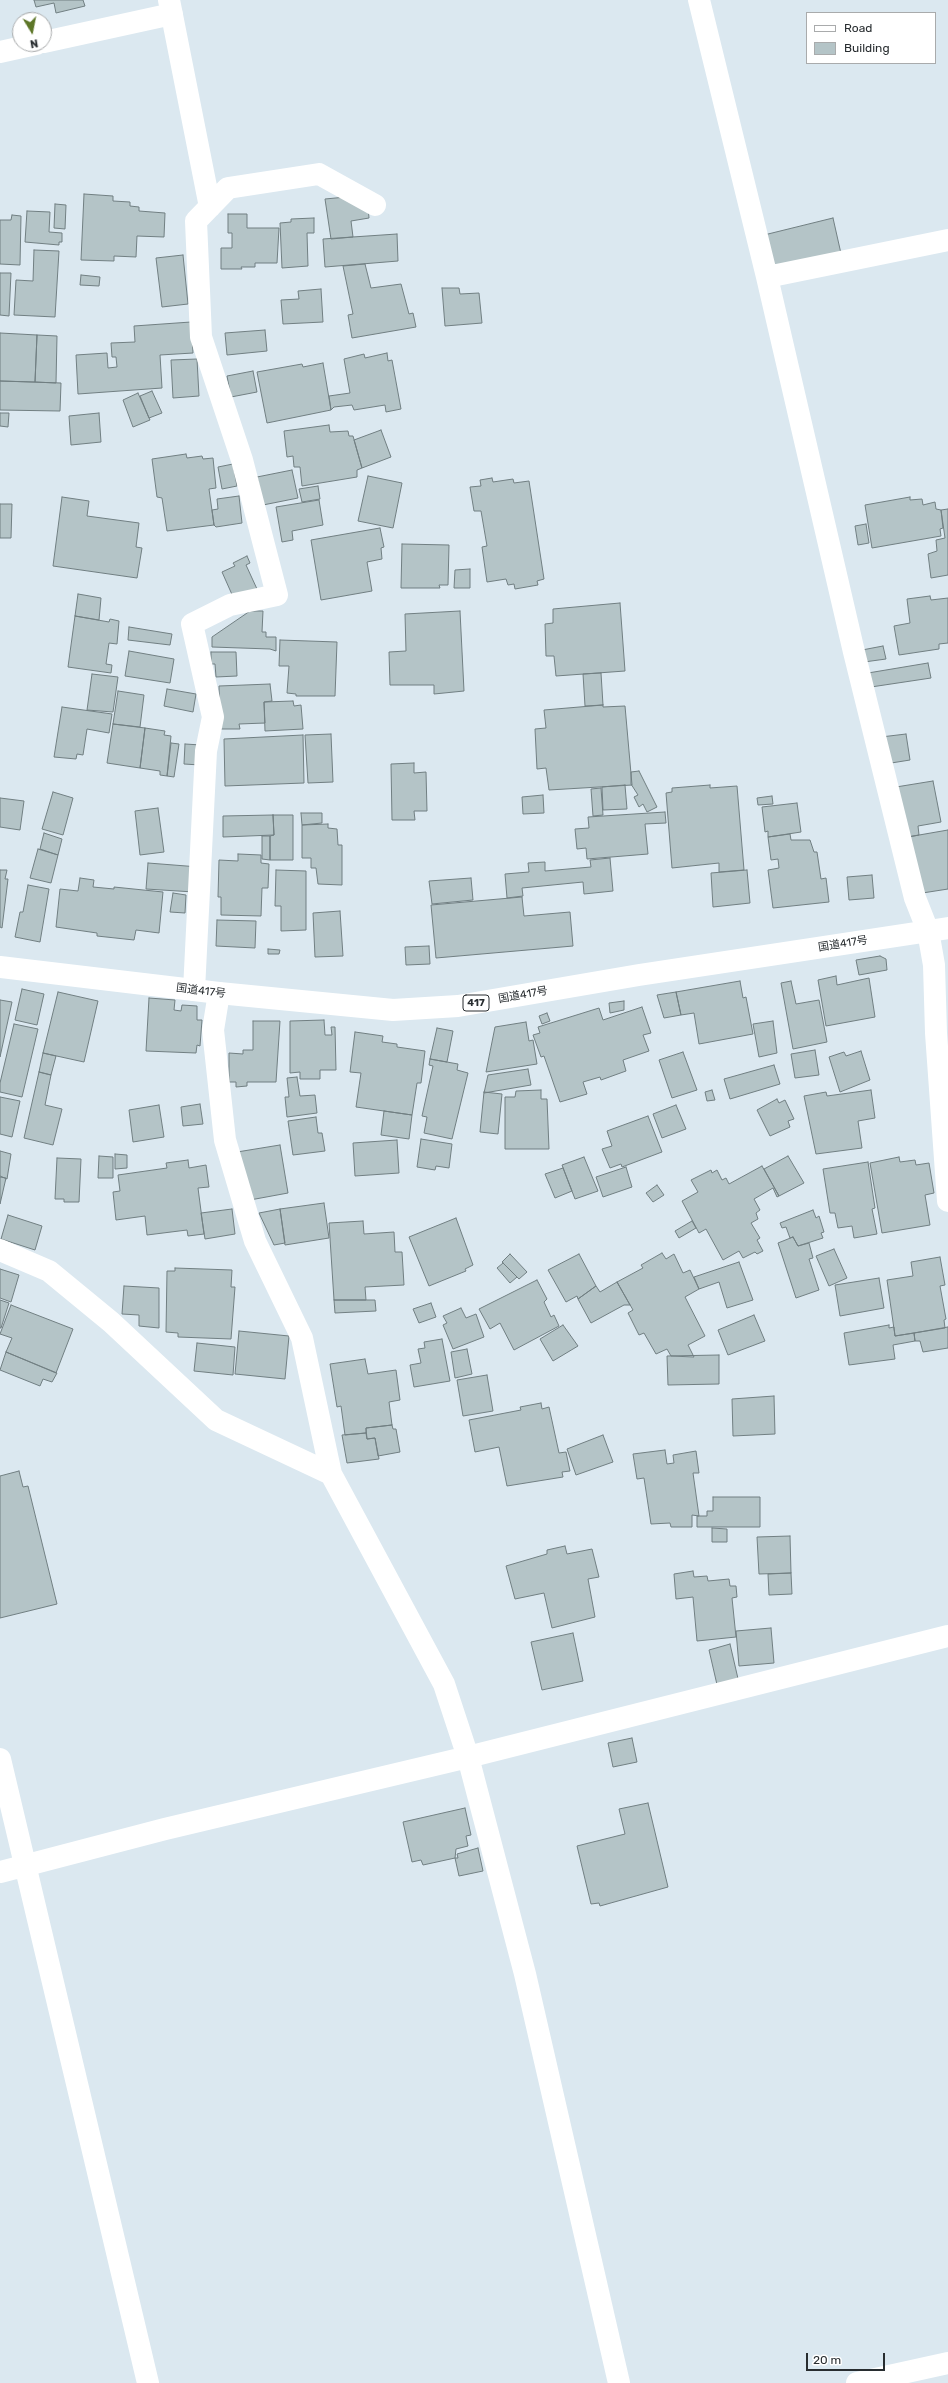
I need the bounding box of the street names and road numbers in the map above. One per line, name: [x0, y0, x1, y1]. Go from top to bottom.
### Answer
street label: 国道417号: [817, 934, 869, 954]
street label: 国道417号: [175, 981, 227, 1001]
street label: 国道417号: [497, 984, 549, 1006]
road number: 417: [463, 995, 489, 1011]

